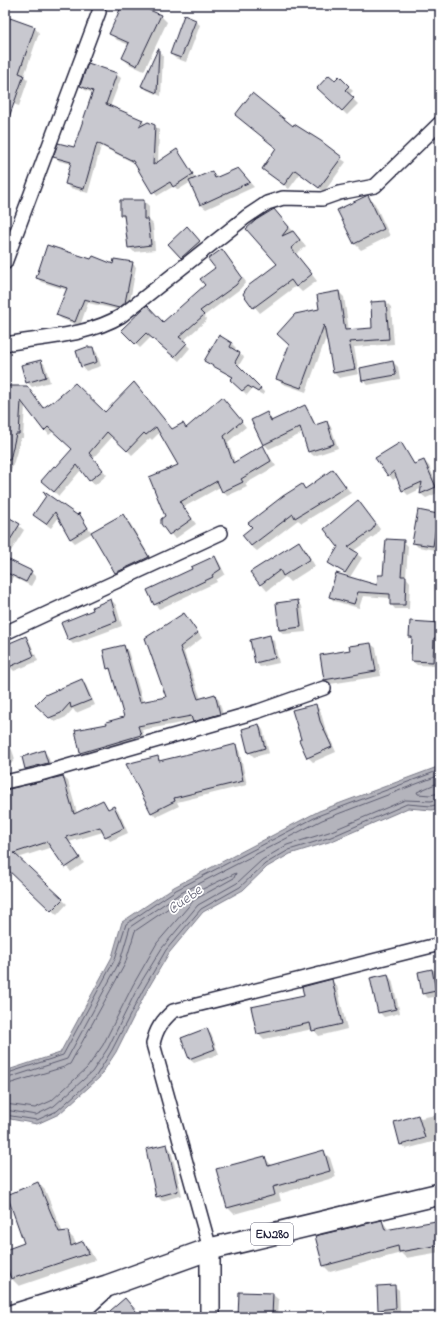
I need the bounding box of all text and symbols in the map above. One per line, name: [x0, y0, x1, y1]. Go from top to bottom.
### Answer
water label: Cuebe: [163, 879, 208, 920]
road number: EN280: [251, 1223, 293, 1245]

